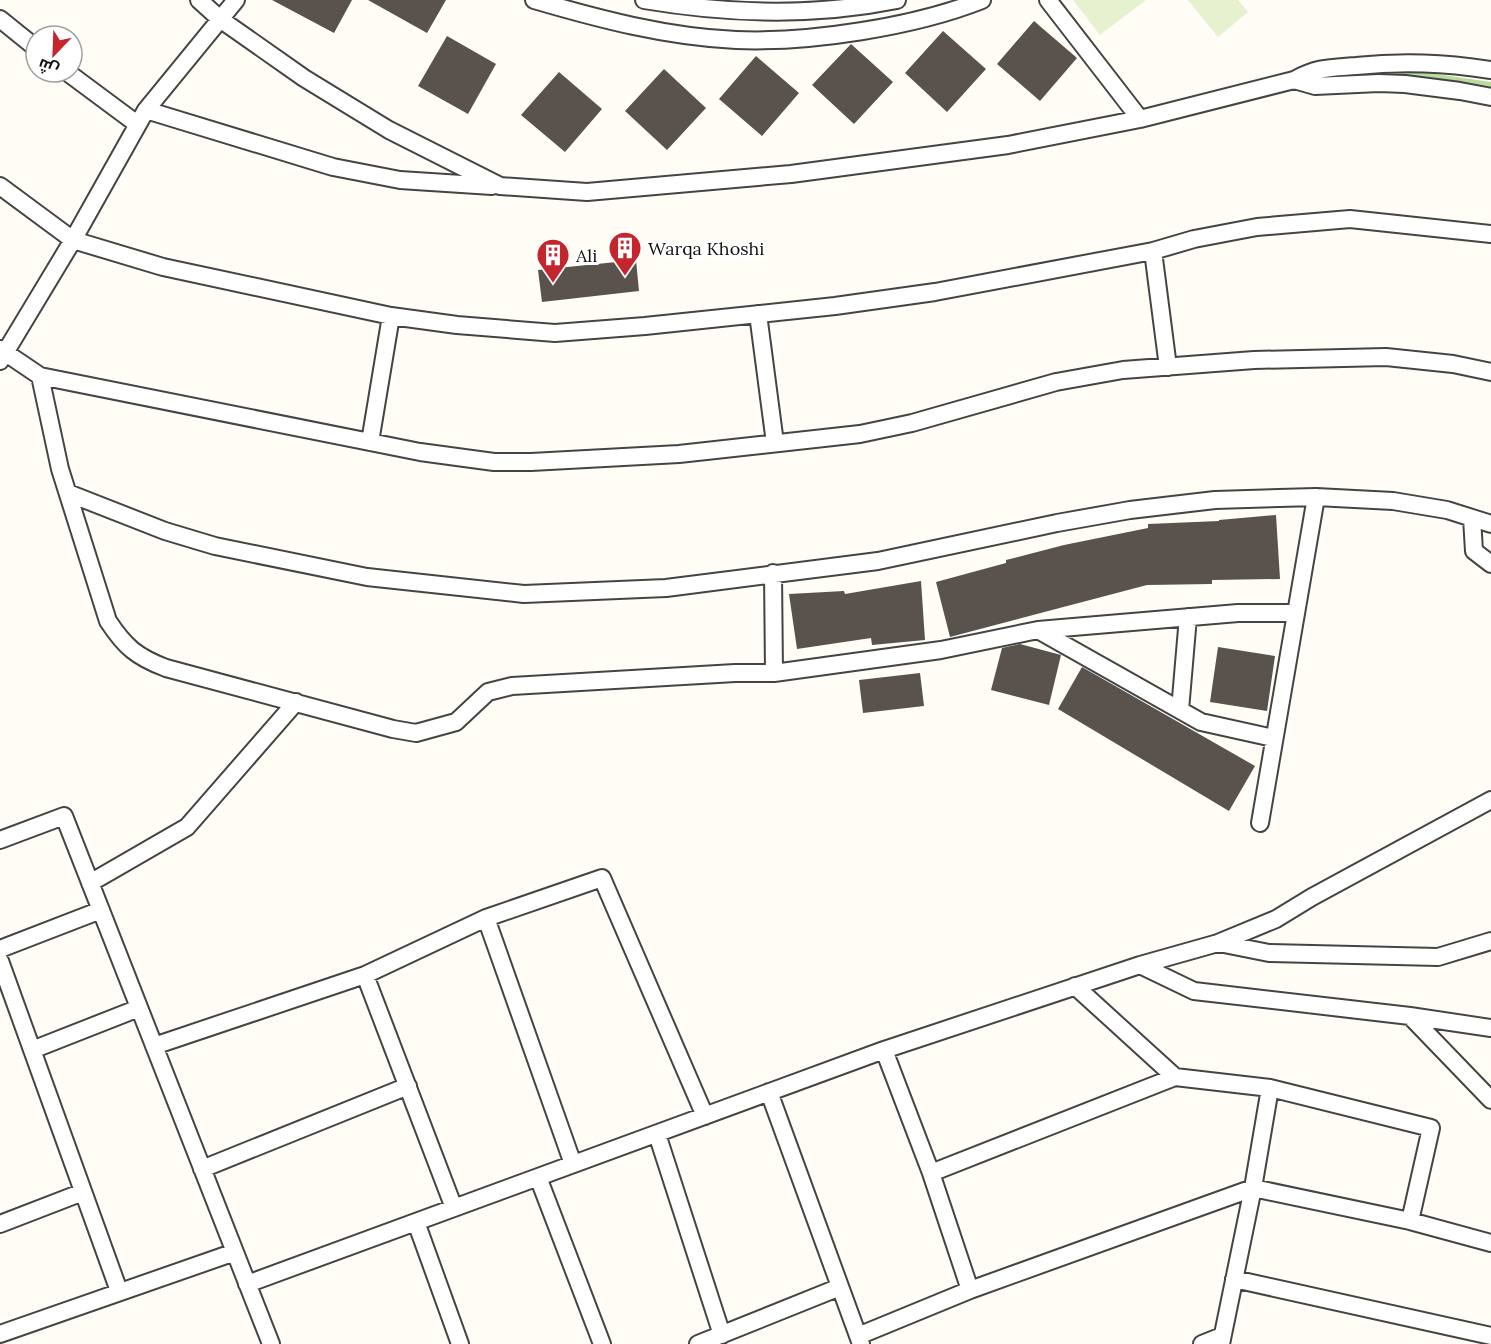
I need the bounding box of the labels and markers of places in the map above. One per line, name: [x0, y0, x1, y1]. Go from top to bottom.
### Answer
building icon: Warqa Khoshi: [607, 230, 643, 277]
building icon: Ali: [535, 237, 571, 284]
place label: Warqa Khoshi: [648, 237, 764, 260]
place label: Ali: [575, 244, 597, 267]

